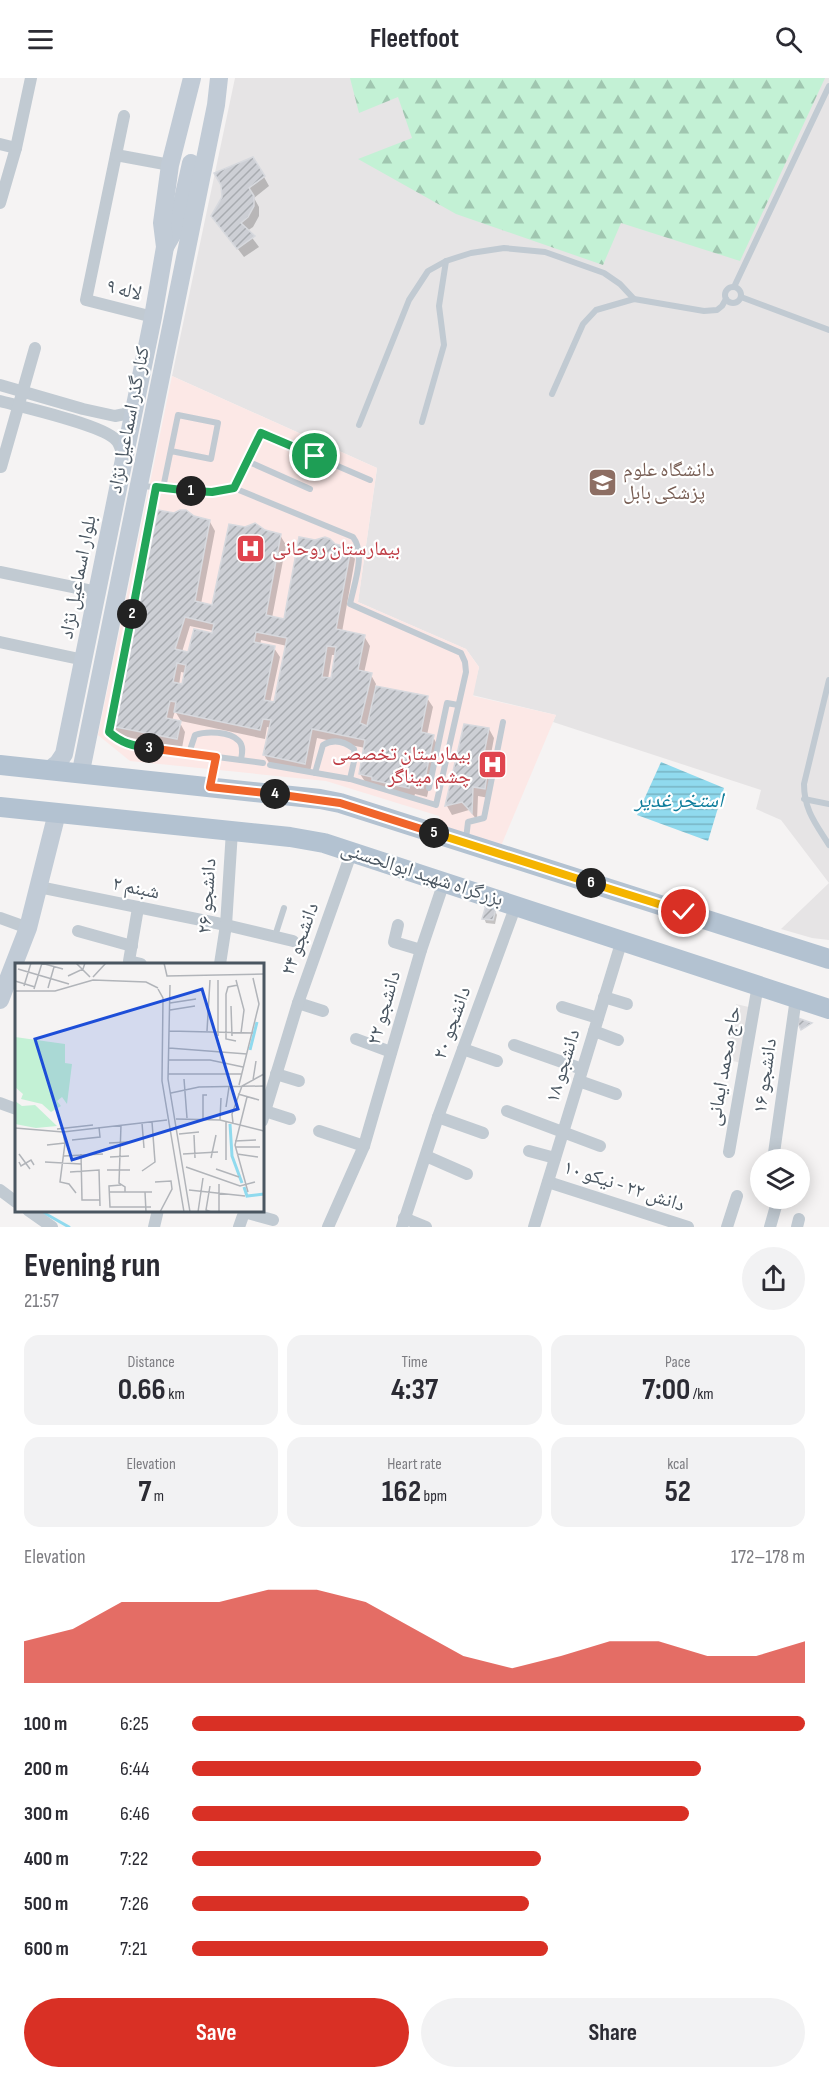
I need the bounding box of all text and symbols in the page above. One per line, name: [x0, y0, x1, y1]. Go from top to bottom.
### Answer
icon: menu: [24, 23, 57, 56]
text: Fleetfoot: [370, 23, 459, 55]
icon: search: [772, 23, 805, 56]
street label: لاله ۹: [104, 274, 144, 306]
street label: کنار گذر اسماعیل نژاد: [103, 345, 155, 495]
pin: [289, 430, 340, 481]
icon: arrive: [298, 439, 331, 472]
place label: دانشگاه علوم پزشکی بابل: [623, 458, 715, 505]
school or university icon: دانشگاه علوم پزشکی بابل: [586, 466, 618, 498]
pin: 1: [176, 476, 206, 506]
text: 1: [188, 481, 194, 500]
street label: بلوار اسماعیل نژاد: [54, 513, 102, 641]
hospital icon: بیمارستان روحانی: [235, 533, 267, 565]
place label: بیمارستان روحانی: [272, 537, 400, 561]
pin: 2: [117, 599, 147, 629]
text: 2: [128, 604, 136, 623]
pin: 3: [134, 733, 164, 763]
text: 3: [145, 738, 153, 757]
place label: بیمارستان تخصصی چشم میناگر: [332, 742, 471, 790]
hospital icon: بیمارستان تخصصی چشم میناگر: [476, 749, 508, 781]
pin: 4: [260, 779, 290, 809]
text: 4: [271, 784, 279, 803]
water label: استخر غدیر: [633, 788, 725, 813]
pin: 5: [419, 818, 449, 848]
text: 5: [430, 823, 438, 842]
street label: بزرگراه شهید ابوالحسنی: [338, 836, 506, 912]
street label: دانشجو ۲۶: [192, 857, 222, 935]
pin: 6: [576, 868, 606, 898]
street label: شبنم ۲: [110, 871, 162, 906]
text: 6: [587, 873, 595, 892]
pin: [658, 886, 709, 937]
icon: check: [667, 895, 700, 928]
street label: دانشجو ۲۴: [276, 899, 324, 979]
inset map: [15, 963, 264, 1212]
street label: دانشجو ۲۲: [362, 968, 406, 1048]
street label: دانشجو ۲۰: [428, 983, 476, 1063]
street label: حاج محمد ایمانی: [702, 1004, 746, 1128]
street label: دانشجو ۱۸: [540, 1026, 586, 1106]
street label: دانشجو ۱۶: [748, 1037, 782, 1115]
map controls: [750, 1149, 810, 1209]
button: layers: [750, 1149, 810, 1209]
street label: دانش ۲۲ - نیکو ۱۰: [560, 1155, 688, 1217]
text: Evening run: [24, 1246, 160, 1286]
button: share: [742, 1247, 805, 1310]
text: 21:57: [24, 1289, 59, 1313]
text: Distance: [128, 1353, 175, 1372]
text: Time: [401, 1353, 428, 1372]
text: Pace: [665, 1353, 691, 1372]
text: 0.66: [118, 1372, 166, 1408]
text: 4:37: [391, 1372, 438, 1408]
text: 7:00: [642, 1372, 690, 1408]
text: km: [166, 1385, 185, 1404]
text: /km: [690, 1385, 714, 1404]
text: Elevation: [126, 1455, 176, 1474]
text: Heart rate: [387, 1455, 442, 1474]
text: kcal: [667, 1455, 688, 1474]
text: 7: [138, 1474, 151, 1510]
text: 162: [382, 1474, 421, 1510]
text: 52: [665, 1474, 691, 1510]
text: m: [151, 1487, 164, 1506]
text: bpm: [421, 1487, 447, 1506]
text: Elevation: [24, 1545, 86, 1569]
text: 172–178 m: [731, 1545, 805, 1569]
text: 100 m: [24, 1712, 67, 1736]
text: 6:25: [120, 1712, 149, 1736]
text: 200 m: [24, 1757, 68, 1781]
text: 6:44: [120, 1757, 149, 1781]
text: 300 m: [24, 1802, 68, 1826]
text: 6:46: [120, 1802, 150, 1826]
text: 400 m: [24, 1847, 69, 1871]
text: 7:22: [120, 1847, 148, 1871]
text: 500 m: [24, 1892, 68, 1916]
text: 7:26: [120, 1892, 149, 1916]
text: 600 m: [24, 1937, 69, 1961]
text: 7:21: [120, 1937, 147, 1961]
button: Save: [24, 1998, 409, 2067]
button: Share: [421, 1998, 805, 2067]

